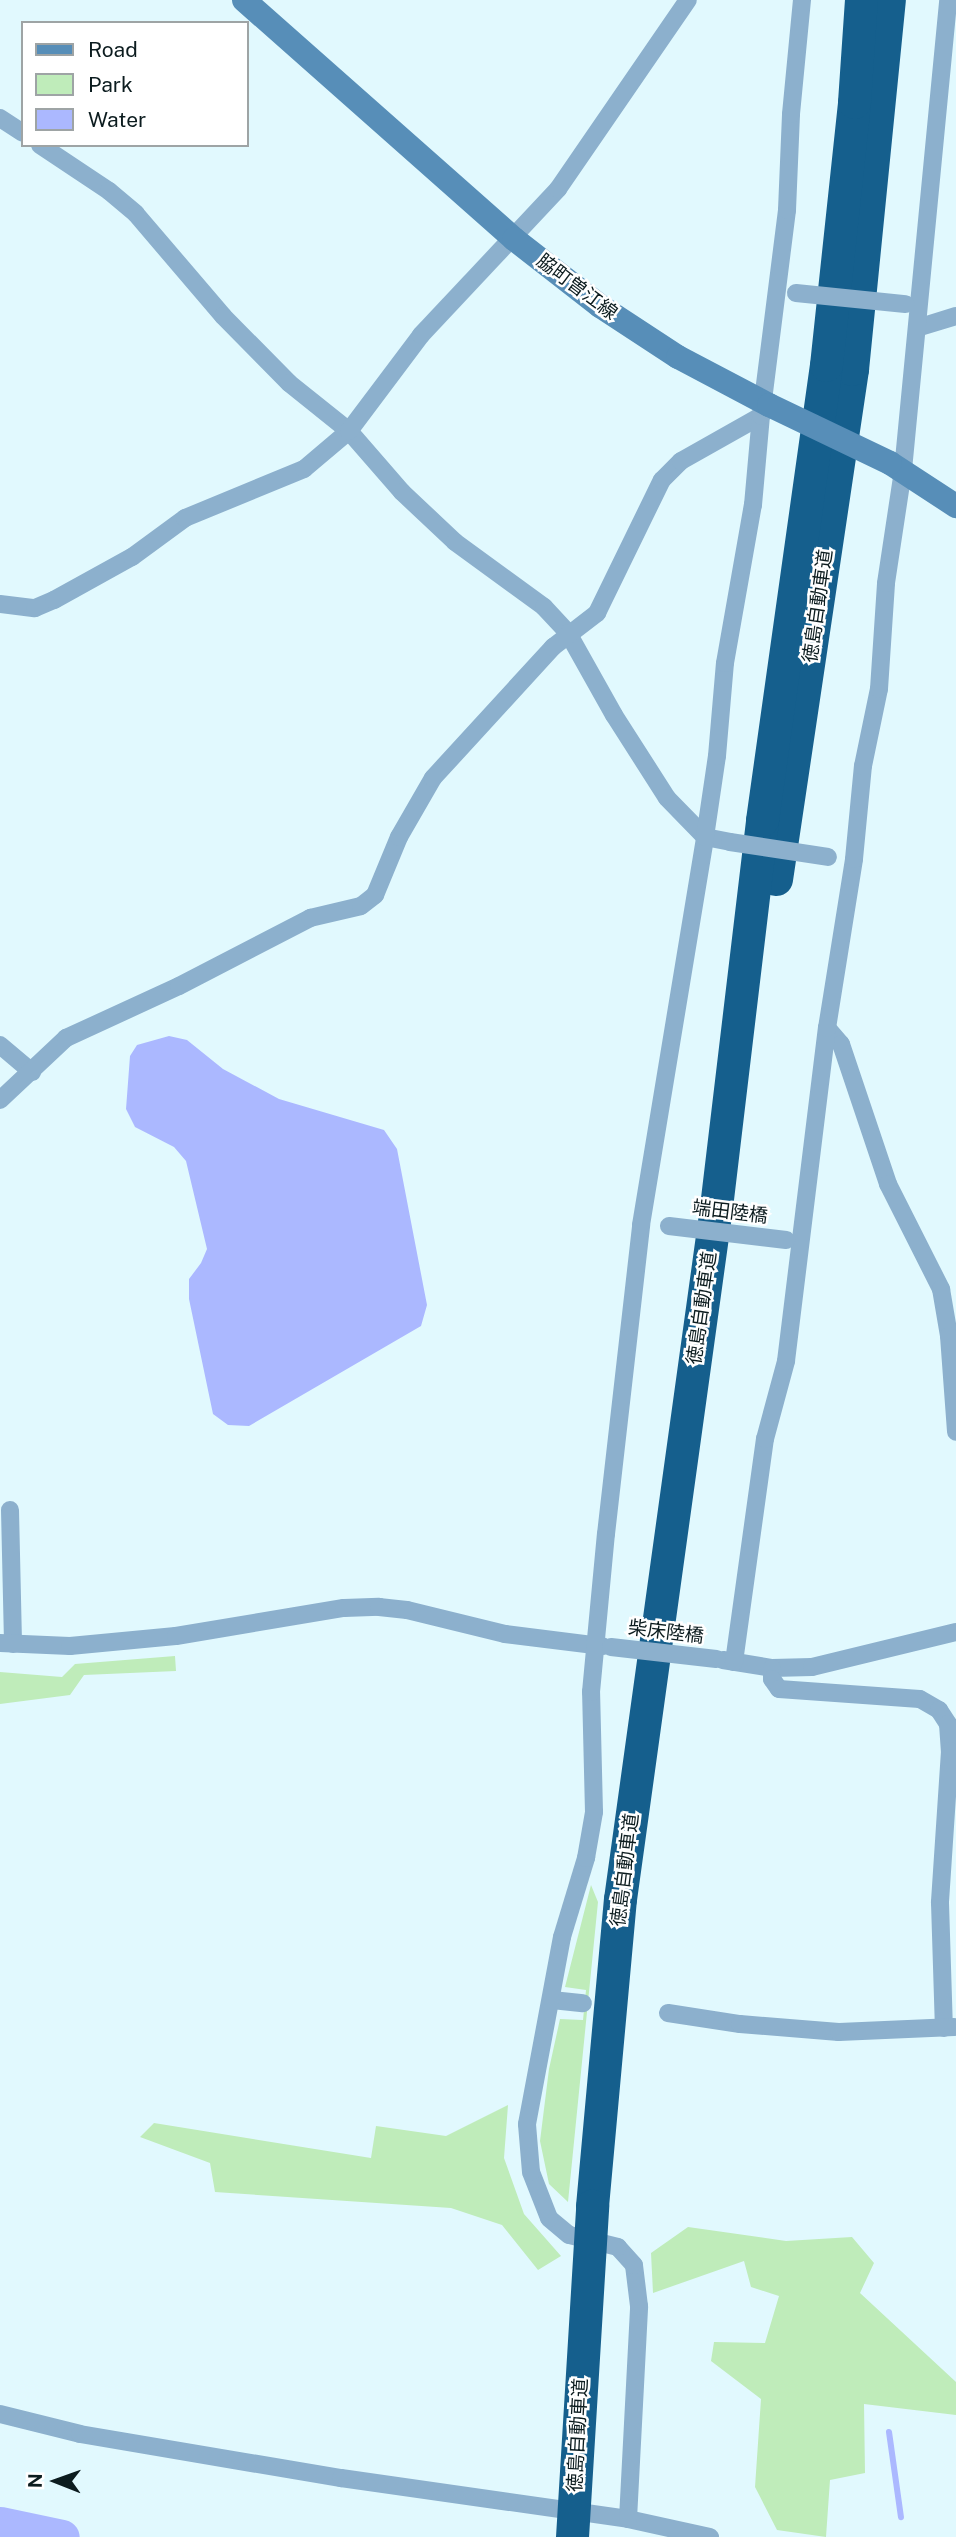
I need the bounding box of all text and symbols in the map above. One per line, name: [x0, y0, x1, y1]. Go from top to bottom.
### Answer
legend: [21, 21, 248, 147]
text: Road: [88, 37, 138, 62]
text: Park: [88, 72, 133, 97]
text: Water: [88, 107, 146, 132]
street label: 脇町曽江線: [532, 249, 622, 325]
street label: 徳島自動車道: [799, 548, 837, 664]
street label: 端田陸橋: [691, 1196, 769, 1228]
street label: 徳島自動車道: [683, 1250, 721, 1366]
street label: 柴床陸橋: [627, 1616, 705, 1648]
street label: 徳島自動車道: [607, 1812, 643, 1928]
street label: 徳島自動車道: [564, 2377, 592, 2493]
north arrow: [21, 2446, 91, 2516]
text: N: [24, 2473, 46, 2488]

